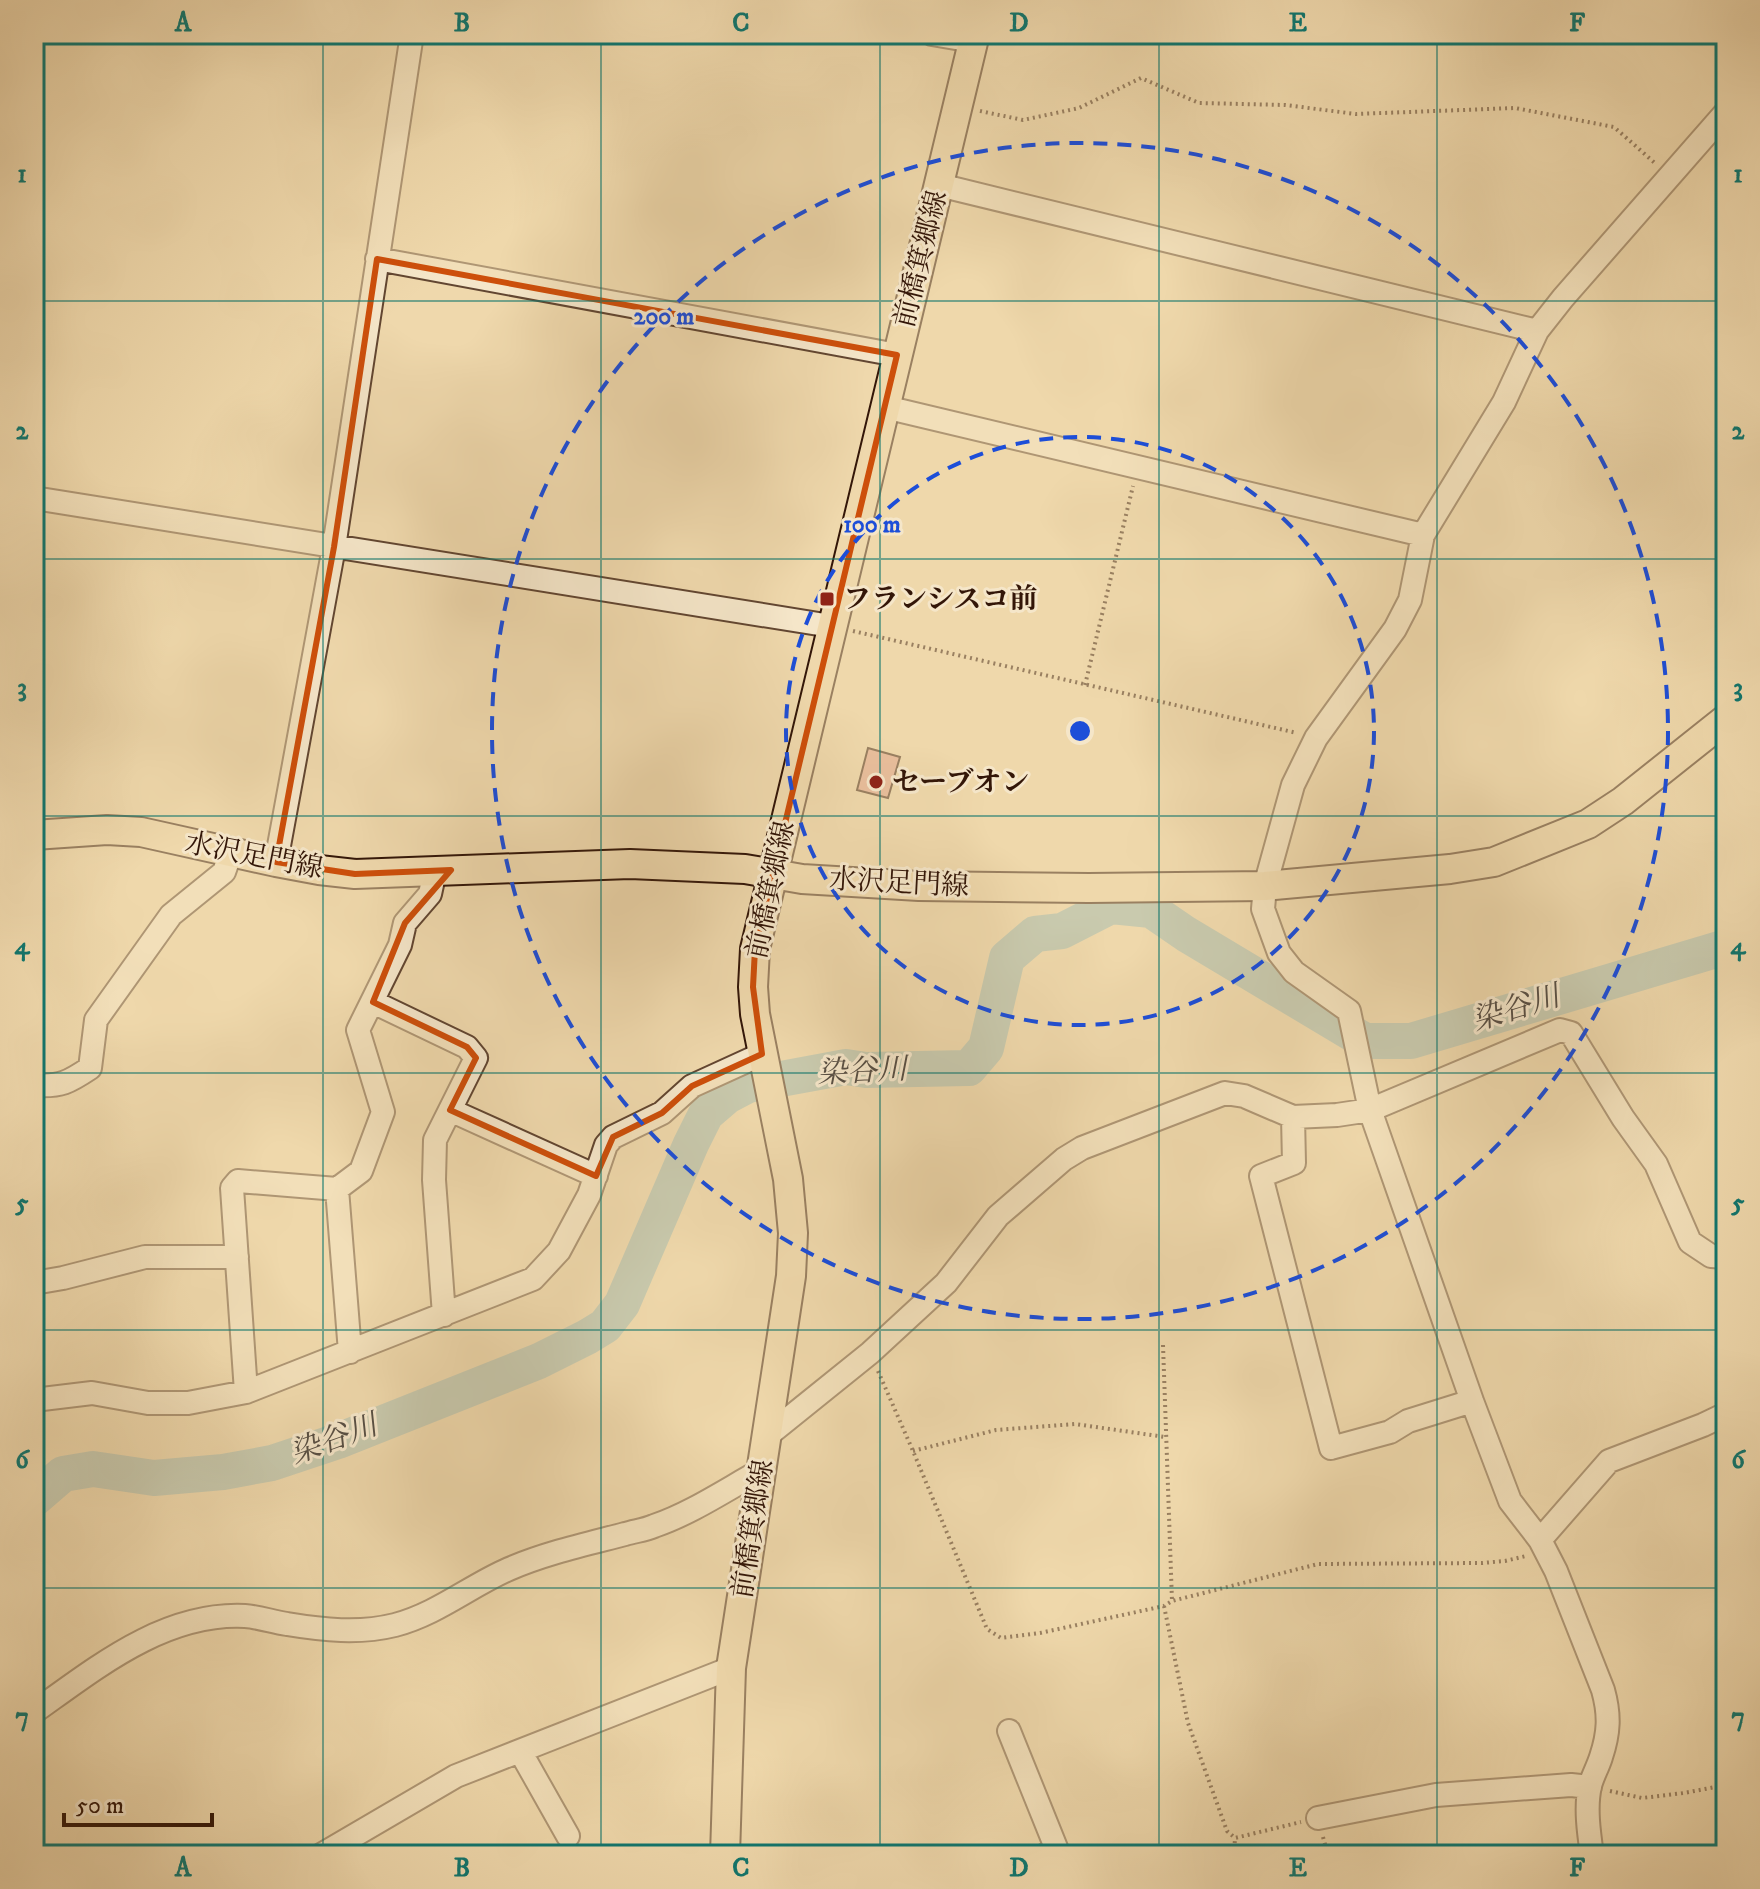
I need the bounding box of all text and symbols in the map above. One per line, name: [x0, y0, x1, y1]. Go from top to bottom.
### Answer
text: A: [174, 7, 193, 40]
text: B: [454, 7, 470, 40]
text: C: [732, 7, 750, 40]
text: D: [1009, 7, 1029, 40]
text: E: [1289, 7, 1307, 40]
text: F: [1569, 7, 1586, 40]
text: 1: [17, 158, 27, 191]
text: 1: [1733, 158, 1743, 191]
street label: 前橋箕郷線: [887, 187, 955, 331]
text: 200 m: [634, 302, 694, 332]
text: 2: [16, 415, 30, 448]
text: 2: [1732, 415, 1746, 448]
text: 100 m: [843, 510, 901, 540]
place label: フランシスコ前: [843, 582, 1037, 617]
marker: フランシスコ前: [818, 590, 836, 608]
text: 3: [17, 672, 27, 705]
text: 3: [1733, 672, 1743, 705]
centre of rings: [1066, 717, 1094, 745]
place label: セーブオン: [892, 765, 1029, 800]
marker: セーブオン: [867, 773, 885, 791]
street label: 前橋箕郷線: [739, 818, 803, 962]
street label: 水沢足門線: [182, 825, 326, 887]
street label: 水沢足門線: [828, 862, 970, 904]
text: 4: [15, 930, 31, 963]
text: 4: [1731, 930, 1747, 963]
water label: 染谷川: [1468, 977, 1567, 1040]
water label: 染谷川: [816, 1051, 911, 1093]
text: 5: [15, 1187, 29, 1220]
text: 5: [1731, 1187, 1745, 1220]
water label: 染谷川: [285, 1406, 385, 1473]
text: 6: [15, 1444, 30, 1477]
text: 6: [1731, 1444, 1746, 1477]
street label: 前橋箕郷線: [725, 1457, 781, 1601]
text: 7: [15, 1701, 29, 1734]
text: 7: [1731, 1701, 1745, 1734]
scale bar: [64, 1777, 212, 1827]
text: 50 m: [76, 1791, 124, 1821]
text: A: [174, 1852, 193, 1885]
text: B: [454, 1852, 470, 1885]
text: C: [732, 1852, 750, 1885]
text: D: [1009, 1852, 1029, 1885]
text: E: [1289, 1852, 1307, 1885]
text: F: [1569, 1852, 1586, 1885]

